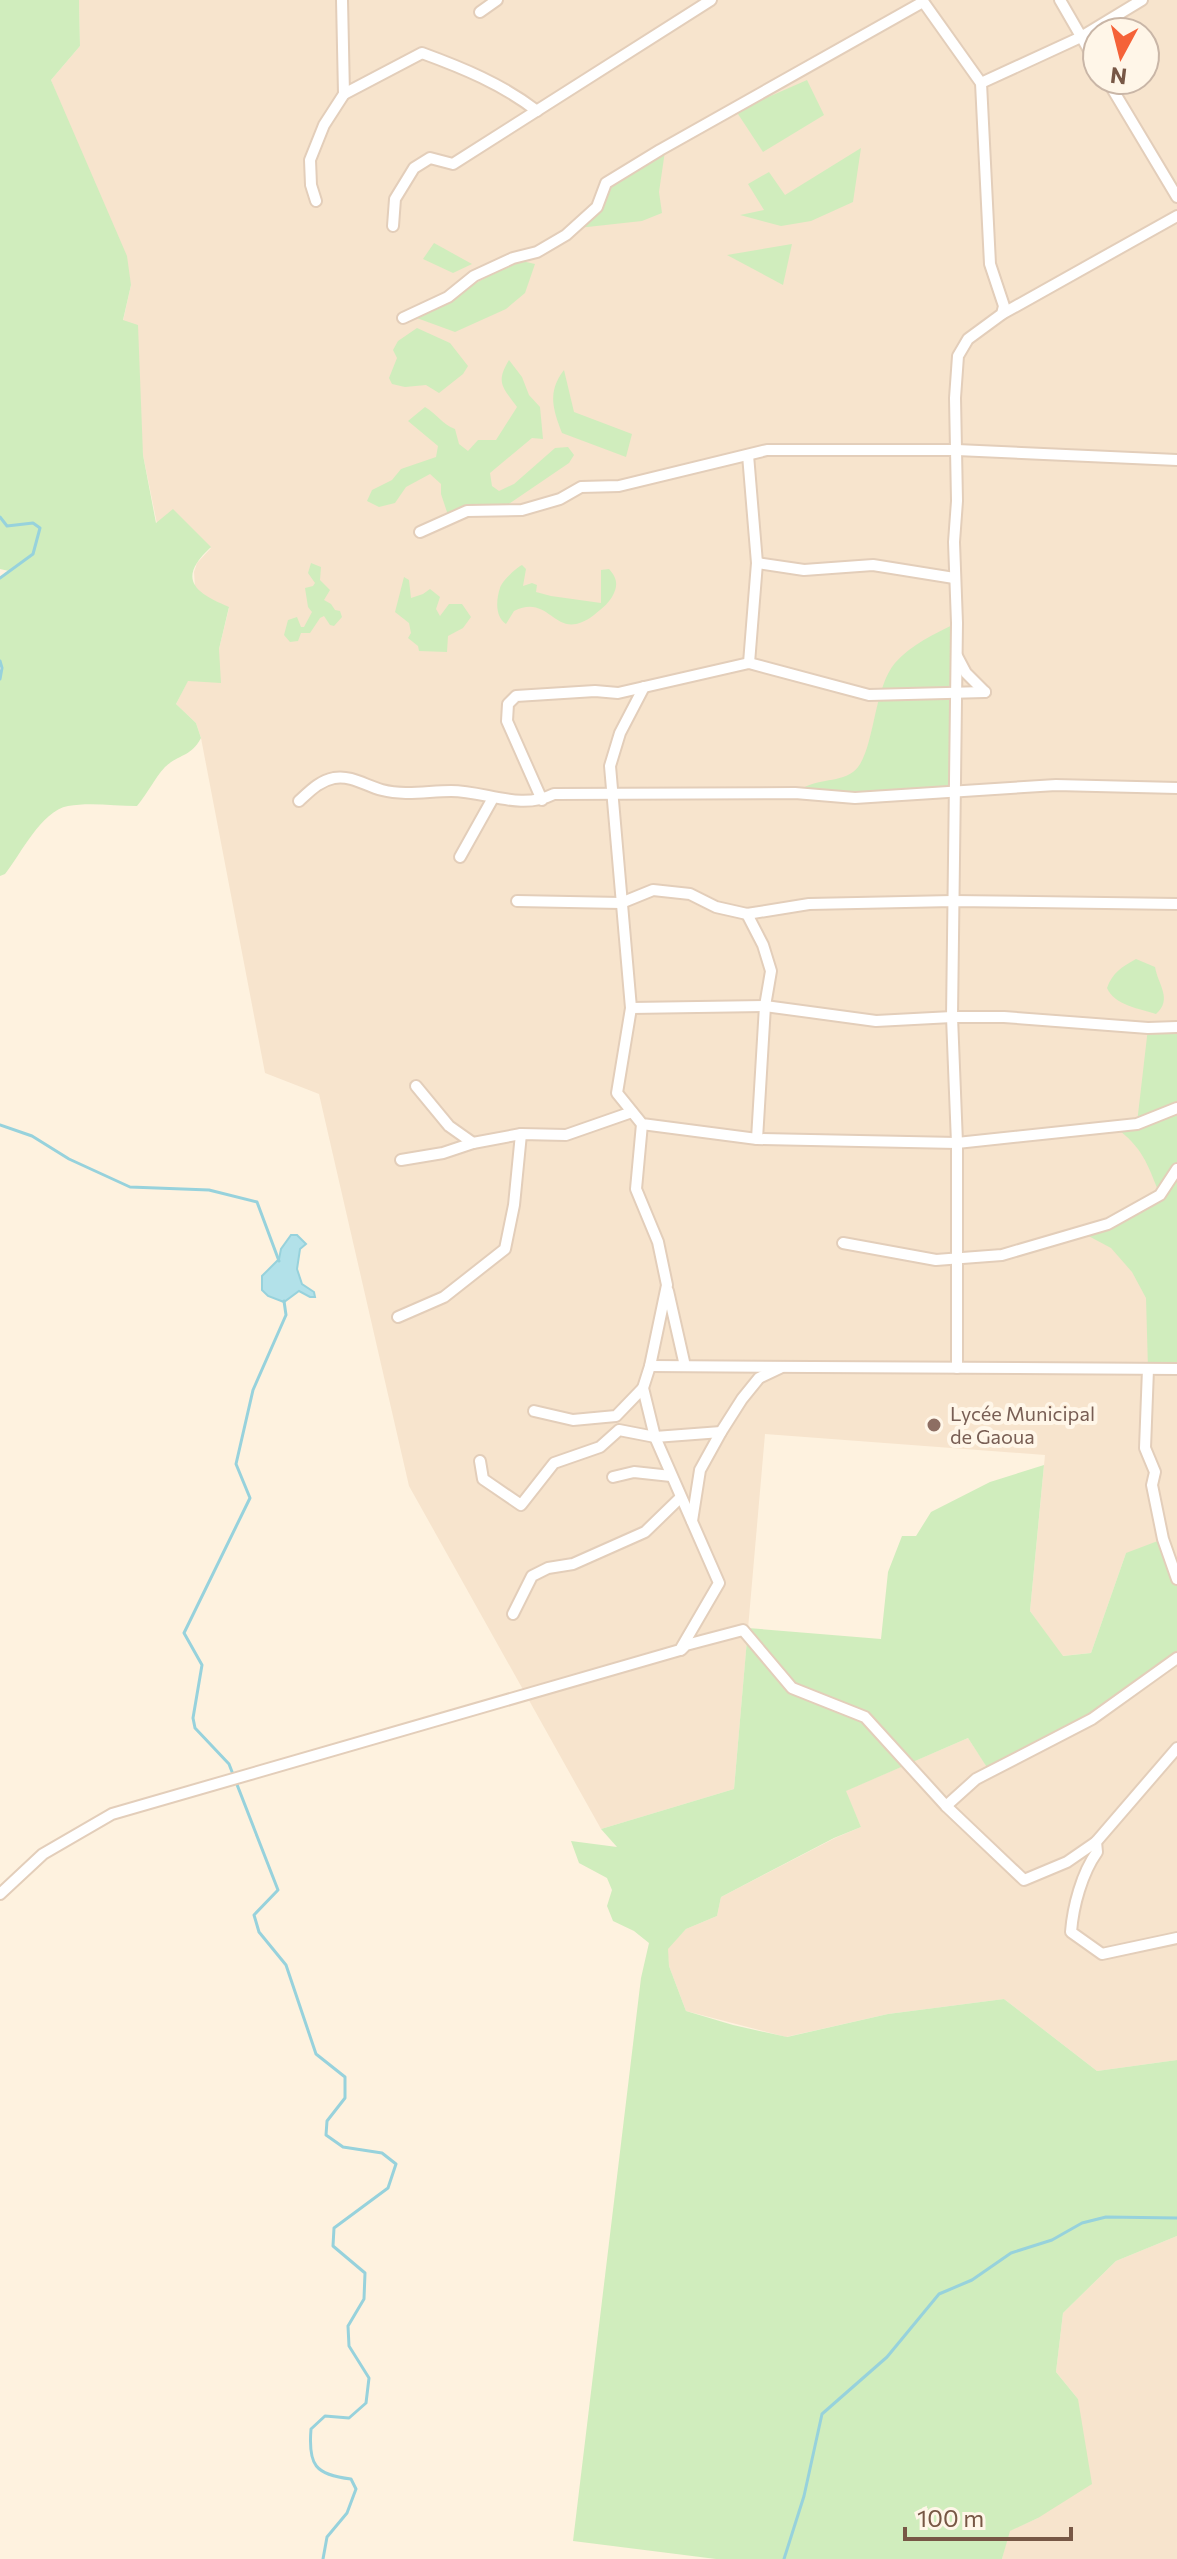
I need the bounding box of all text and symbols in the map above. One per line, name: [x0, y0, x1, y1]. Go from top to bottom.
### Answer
north arrow: [1081, 16, 1161, 96]
text: N: [1109, 62, 1128, 91]
place label: Lycée Municipal de Gaoua: [950, 1401, 1095, 1448]
marker: Lycée Municipal de Gaoua: [925, 1416, 943, 1434]
scale bar: [905, 2491, 1071, 2541]
text: 100 m: [917, 2503, 984, 2532]

